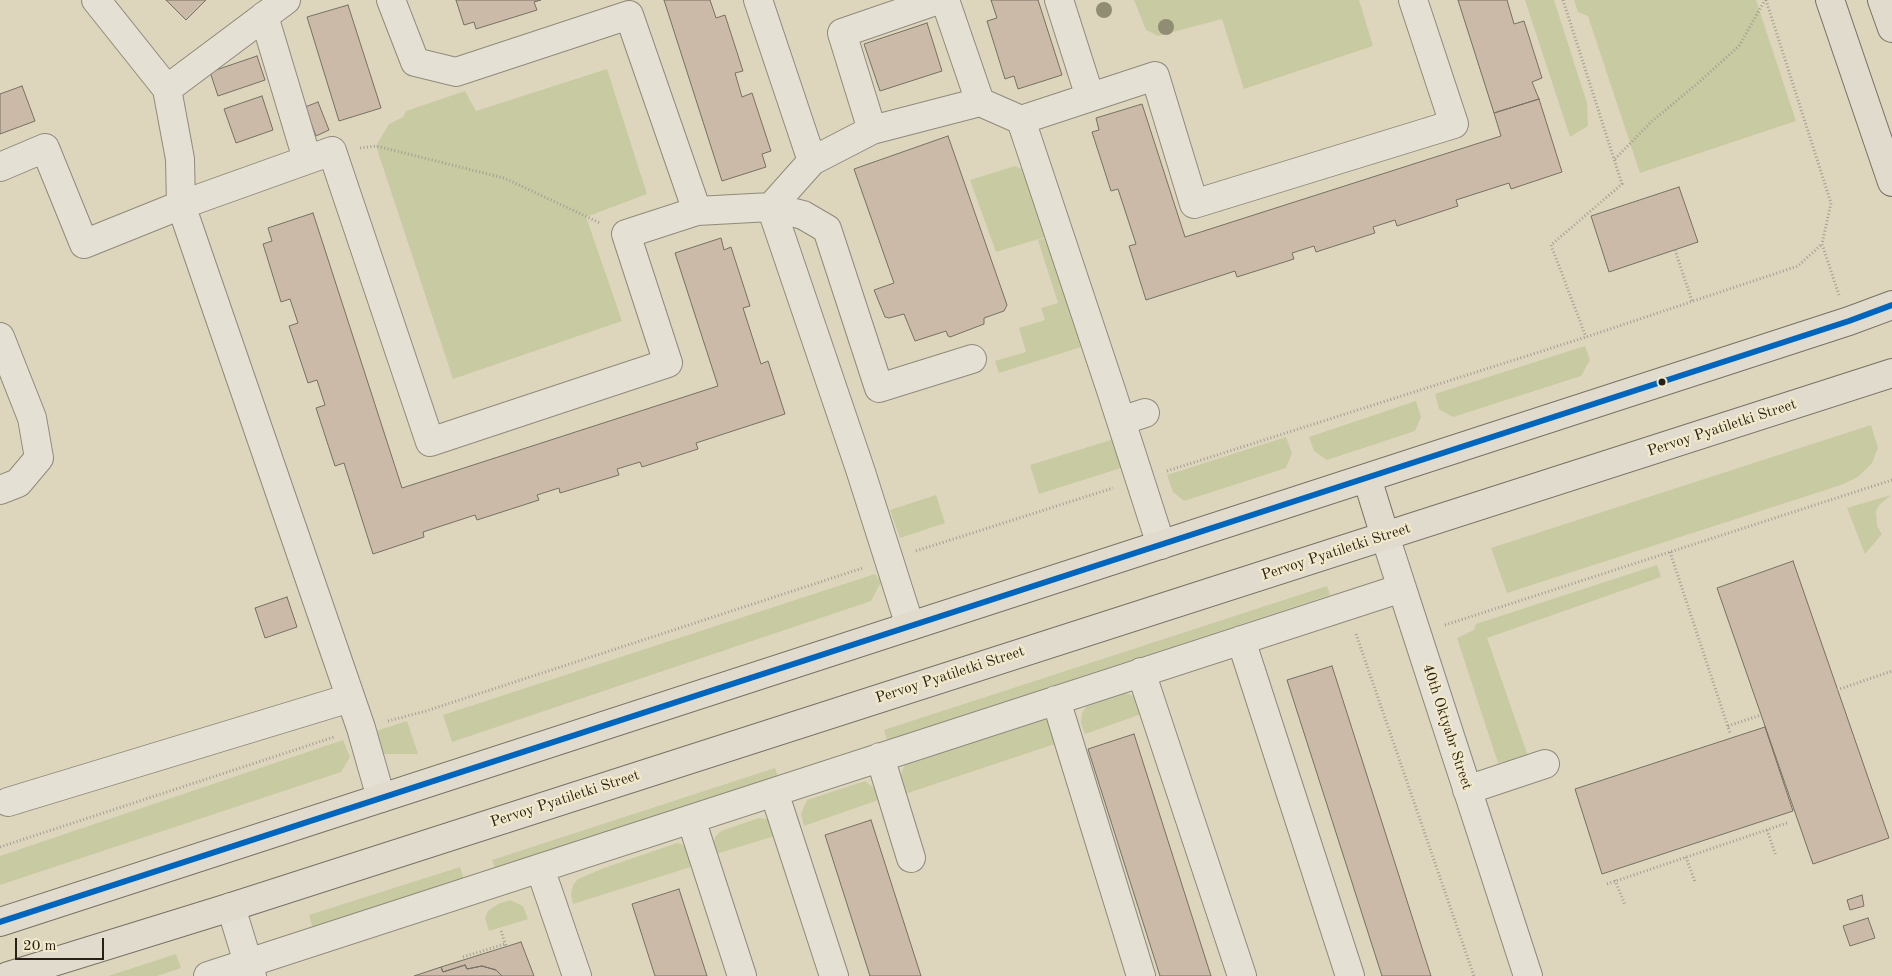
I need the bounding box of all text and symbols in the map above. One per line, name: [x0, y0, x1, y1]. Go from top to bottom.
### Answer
unlabelled marker: [1657, 377, 1667, 387]
street label: Pervoy Pyatiletki Street: [1645, 395, 1799, 461]
street label: Pervoy Pyatiletki Street: [1259, 519, 1413, 585]
street label: Pervoy Pyatiletki Street: [873, 642, 1027, 708]
street label: 40th Oktyabr Street: [1418, 662, 1476, 792]
street label: Pervoy Pyatiletki Street: [488, 766, 642, 832]
scale bar: [18, 928, 106, 960]
text: 20 m: [23, 939, 57, 954]

